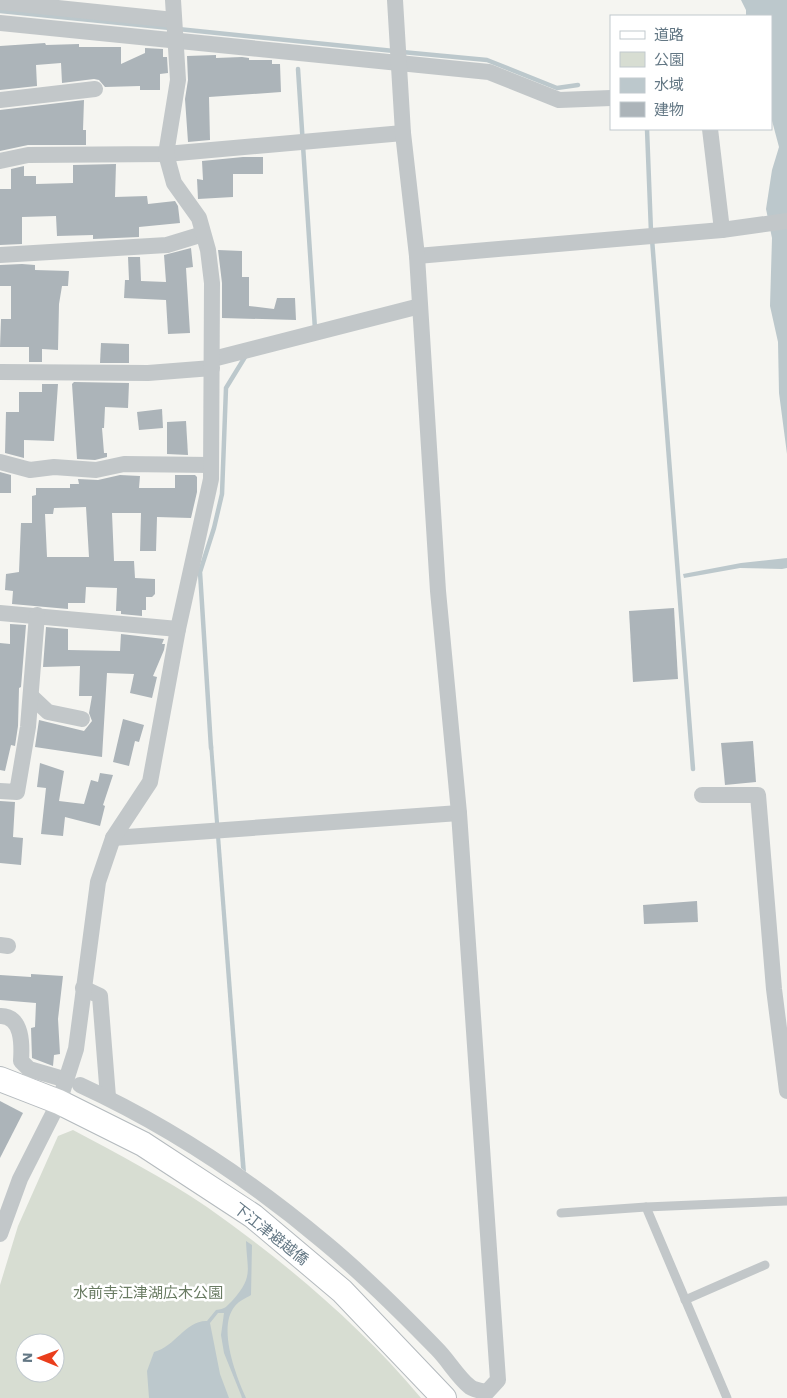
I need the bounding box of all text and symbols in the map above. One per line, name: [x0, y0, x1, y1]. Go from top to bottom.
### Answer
legend: [610, 15, 772, 130]
text: 道路: [654, 26, 684, 44]
text: 公園: [654, 51, 684, 69]
text: 水域: [654, 76, 684, 94]
text: 建物: [654, 101, 684, 119]
street label: 下江津避越僑: [230, 1199, 312, 1269]
park label: 水前寺江津湖広木公園: [73, 1284, 223, 1302]
north arrow: [15, 1333, 65, 1383]
text: N: [19, 1352, 35, 1363]

